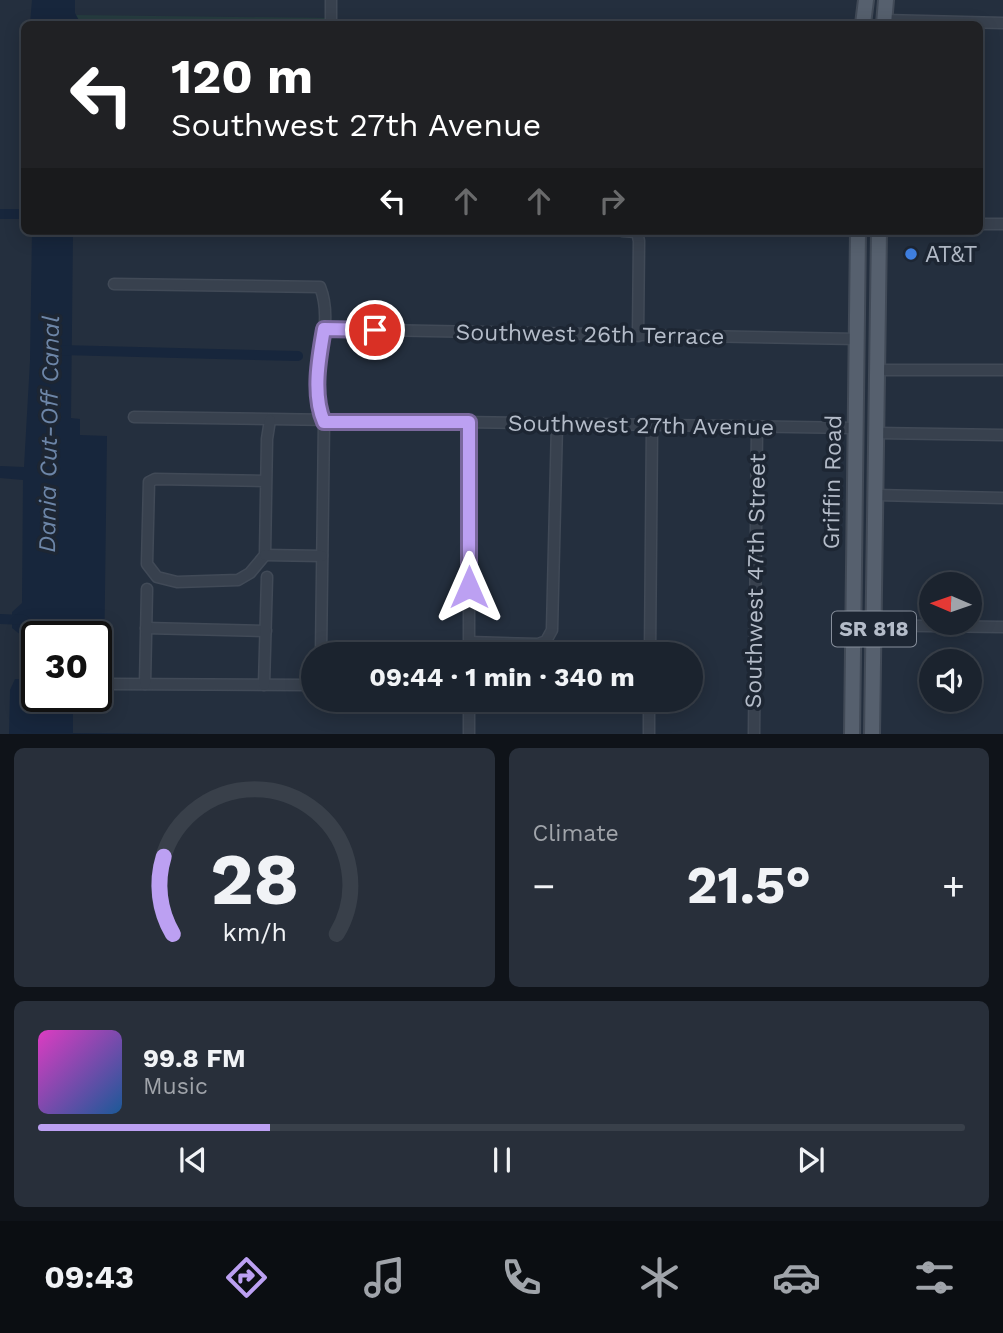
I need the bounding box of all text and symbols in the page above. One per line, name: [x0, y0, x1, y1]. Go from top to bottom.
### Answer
text: 120 m: [171, 47, 313, 105]
icon: left: [56, 49, 147, 140]
text: Southwest 27th Avenue: [171, 106, 541, 144]
icon: left: [374, 182, 412, 220]
icon: ahead: [447, 182, 485, 220]
icon: ahead: [520, 182, 558, 220]
icon: right: [593, 182, 631, 220]
place label: AT&T: [925, 241, 977, 268]
marker: AT&T: [903, 246, 919, 262]
pin: [345, 300, 405, 360]
icon: arrive: [356, 311, 394, 349]
water label: Dania Cut-Off Canal: [33, 315, 65, 553]
street label: Southwest 26th Terrace: [455, 319, 725, 350]
street label: Southwest 27th Avenue: [508, 410, 774, 441]
street label: Griffin Road: [818, 414, 847, 550]
street label: Southwest 47th Street: [740, 453, 771, 709]
position arrow: [432, 550, 506, 624]
north arrow: [919, 572, 982, 635]
map controls: [919, 572, 982, 712]
road number: SR 818: [832, 612, 916, 646]
speed limit sign: 30: [21, 621, 112, 712]
button: sound: [919, 649, 982, 712]
text: 09:44 · 1 min · 340 m: [369, 662, 635, 692]
text: Climate: [533, 820, 619, 847]
text: 28: [210, 836, 299, 922]
text: 21.5°: [686, 855, 811, 916]
text: −: [533, 864, 555, 908]
text: +: [942, 864, 965, 908]
text: km/h: [222, 917, 286, 946]
text: 99.8 FM: [143, 1043, 246, 1073]
text: Music: [143, 1073, 208, 1100]
icon: previous: [174, 1141, 212, 1179]
icon: pause: [483, 1141, 521, 1179]
icon: next: [792, 1141, 830, 1179]
icon: directions: [222, 1253, 271, 1302]
icon: music: [360, 1253, 409, 1302]
icon: phone: [497, 1253, 546, 1302]
icon: climate: [635, 1253, 684, 1302]
icon: car: [772, 1253, 821, 1302]
icon: filters: [910, 1253, 959, 1302]
text: 09:43: [44, 1258, 134, 1296]

